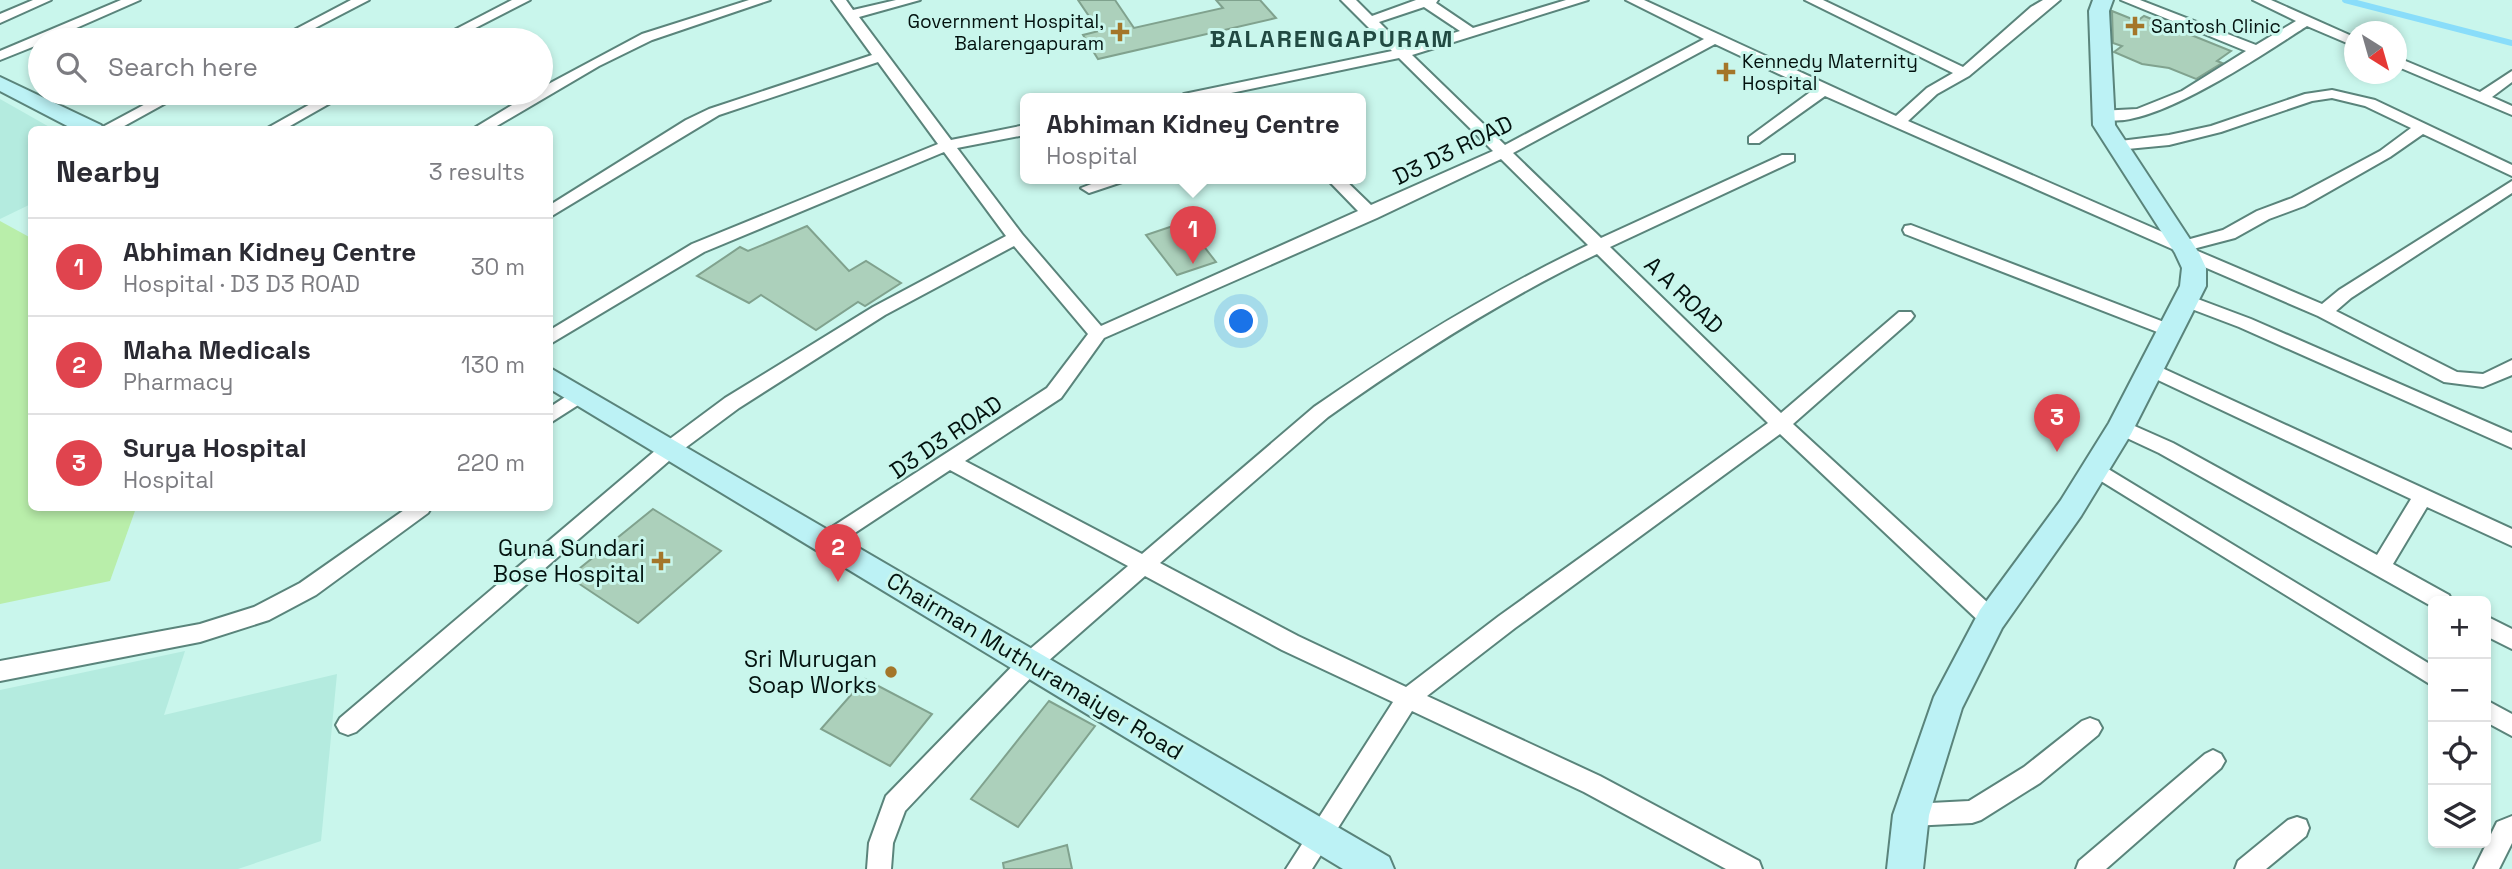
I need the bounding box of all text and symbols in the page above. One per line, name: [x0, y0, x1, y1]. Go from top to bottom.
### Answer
place label: Government Hospital, Balarengapuram: [907, 9, 1104, 56]
place label: Santosh Clinic: [2151, 14, 2281, 39]
marker: Santosh Clinic: [2125, 16, 2145, 36]
north arrow: [2344, 21, 2407, 84]
marker: Government Hospital, Balarengapuram: [1110, 22, 1130, 42]
district label: BALARENGAPURAM: [1209, 23, 1455, 54]
search box: [28, 28, 553, 105]
icon: search: [52, 48, 90, 86]
place label: Kennedy Maternity Hospital: [1742, 49, 1918, 96]
text: Search here: [108, 50, 258, 84]
marker: Kennedy Maternity Hospital: [1716, 62, 1736, 82]
popup: [1020, 93, 1366, 184]
text: Abhiman Kidney Centre: [1046, 107, 1340, 141]
street label: D3 D3 ROAD: [1388, 108, 1518, 192]
text: Hospital: [1046, 141, 1138, 171]
text: Nearby: [56, 152, 160, 191]
text: 3 results: [429, 157, 525, 187]
pin: 1: [1170, 206, 1216, 264]
text: Abhiman Kidney Centre: [123, 235, 416, 269]
street label: A A ROAD: [1638, 250, 1730, 340]
text: 1: [74, 252, 84, 282]
text: 30 m: [471, 252, 525, 282]
text: Hospital · D3 D3 ROAD: [123, 269, 360, 299]
your location: [1224, 304, 1258, 338]
text: Maha Medicals: [123, 333, 311, 367]
text: 2: [72, 350, 86, 380]
text: 130 m: [461, 350, 525, 380]
text: Pharmacy: [123, 367, 233, 397]
street label: D3 D3 ROAD: [884, 388, 1008, 486]
pin: 3: [2034, 394, 2080, 452]
text: Surya Hospital: [123, 431, 307, 465]
text: 3: [72, 448, 86, 478]
text: 220 m: [457, 448, 525, 478]
text: Hospital: [123, 465, 214, 495]
pin: 2: [815, 524, 861, 582]
place label: Guna Sundari Bose Hospital: [493, 533, 645, 589]
marker: Guna Sundari Bose Hospital: [651, 551, 671, 571]
street label: Chairman Muthuramaiyer Road: [881, 565, 1189, 767]
map controls: [2428, 596, 2491, 848]
button: +: [2428, 596, 2491, 659]
place label: Sri Murugan Soap Works: [744, 644, 877, 700]
button: −: [2428, 659, 2491, 722]
marker: Sri Murugan Soap Works: [883, 664, 899, 680]
button: locate: [2428, 722, 2491, 785]
button: layers: [2428, 785, 2491, 848]

